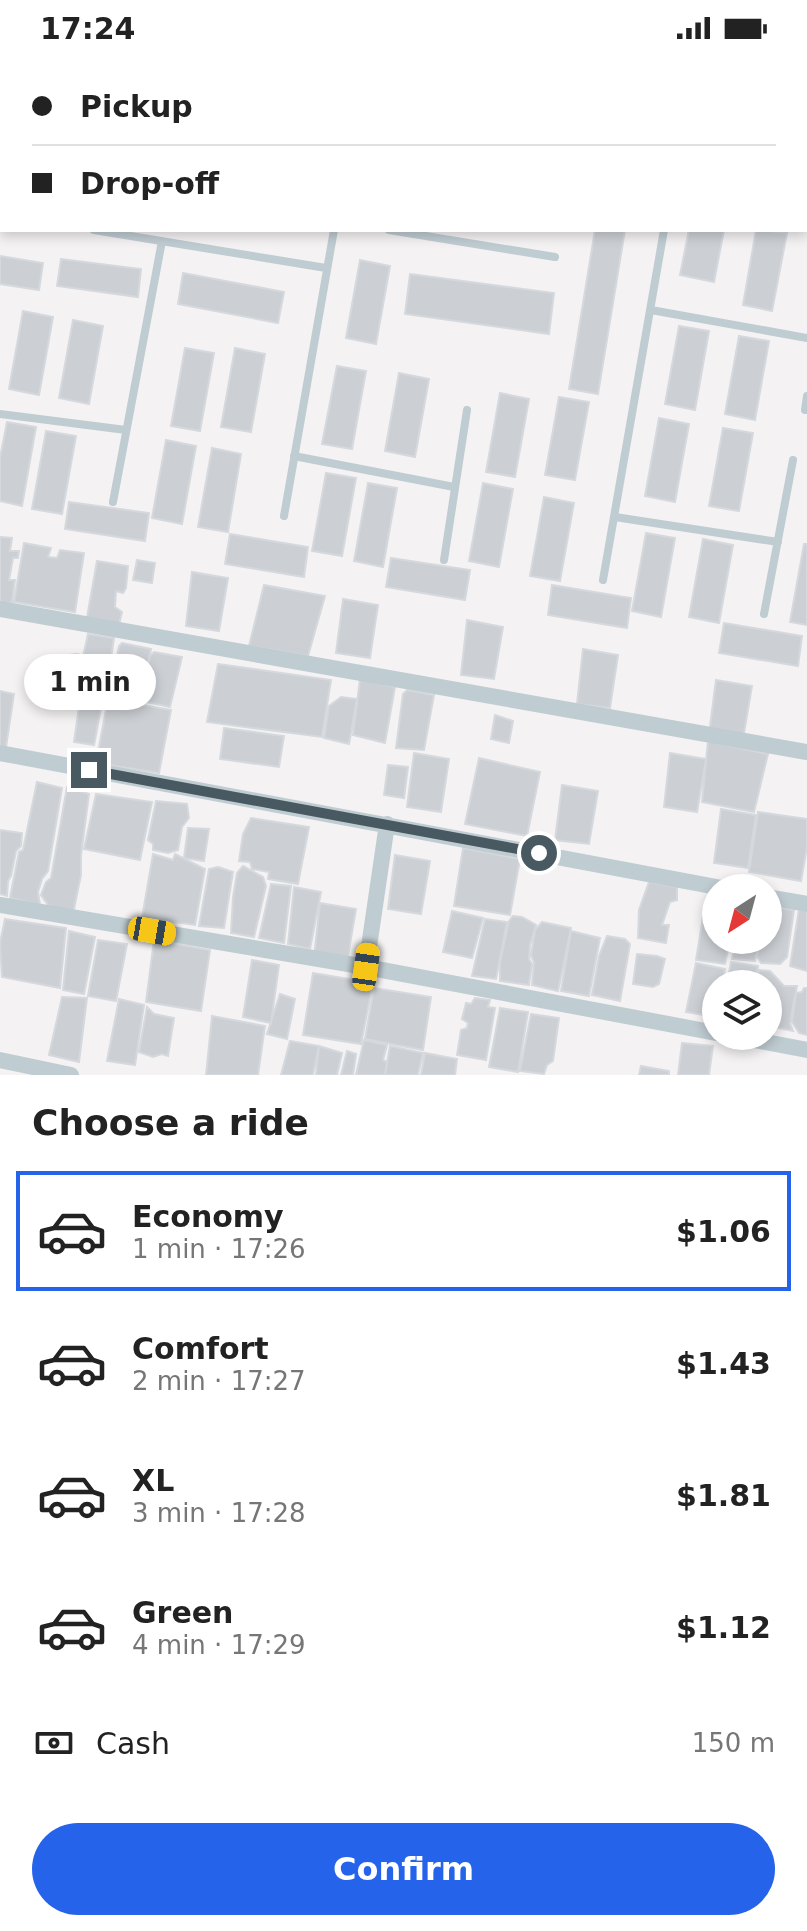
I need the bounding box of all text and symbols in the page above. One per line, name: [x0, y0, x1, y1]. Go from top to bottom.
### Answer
text: 17:24: [40, 11, 136, 46]
text: Pickup: [80, 89, 193, 124]
text: Drop-off: [80, 166, 219, 201]
callout: 1 min: [23, 654, 155, 710]
text: 1 min: [49, 667, 131, 697]
route end: [71, 752, 107, 788]
route start: [521, 835, 557, 871]
north arrow: [702, 874, 782, 954]
map controls: [702, 874, 782, 1050]
car: [126, 915, 178, 947]
car: [351, 942, 381, 992]
button: layers: [702, 970, 782, 1050]
text: Choose a ride: [32, 1102, 309, 1143]
icon: car: [36, 1195, 108, 1267]
text: Economy: [132, 1199, 284, 1234]
text: $1.06: [676, 1214, 771, 1249]
text: 1 min · 17:26: [132, 1234, 306, 1264]
icon: car: [36, 1327, 108, 1399]
text: Comfort: [132, 1331, 269, 1366]
text: $1.43: [676, 1346, 771, 1381]
text: 2 min · 17:27: [132, 1366, 306, 1396]
icon: car: [36, 1459, 108, 1531]
text: XL: [132, 1463, 174, 1498]
text: $1.81: [676, 1478, 771, 1513]
text: 3 min · 17:28: [132, 1498, 306, 1528]
icon: car: [36, 1591, 108, 1663]
text: Green: [132, 1595, 233, 1630]
text: $1.12: [676, 1610, 771, 1645]
text: 4 min · 17:29: [132, 1630, 306, 1660]
icon: cash: [32, 1721, 76, 1765]
text: Cash: [96, 1726, 170, 1761]
text: 150 m: [692, 1728, 775, 1758]
button: Confirm: [32, 1823, 775, 1915]

